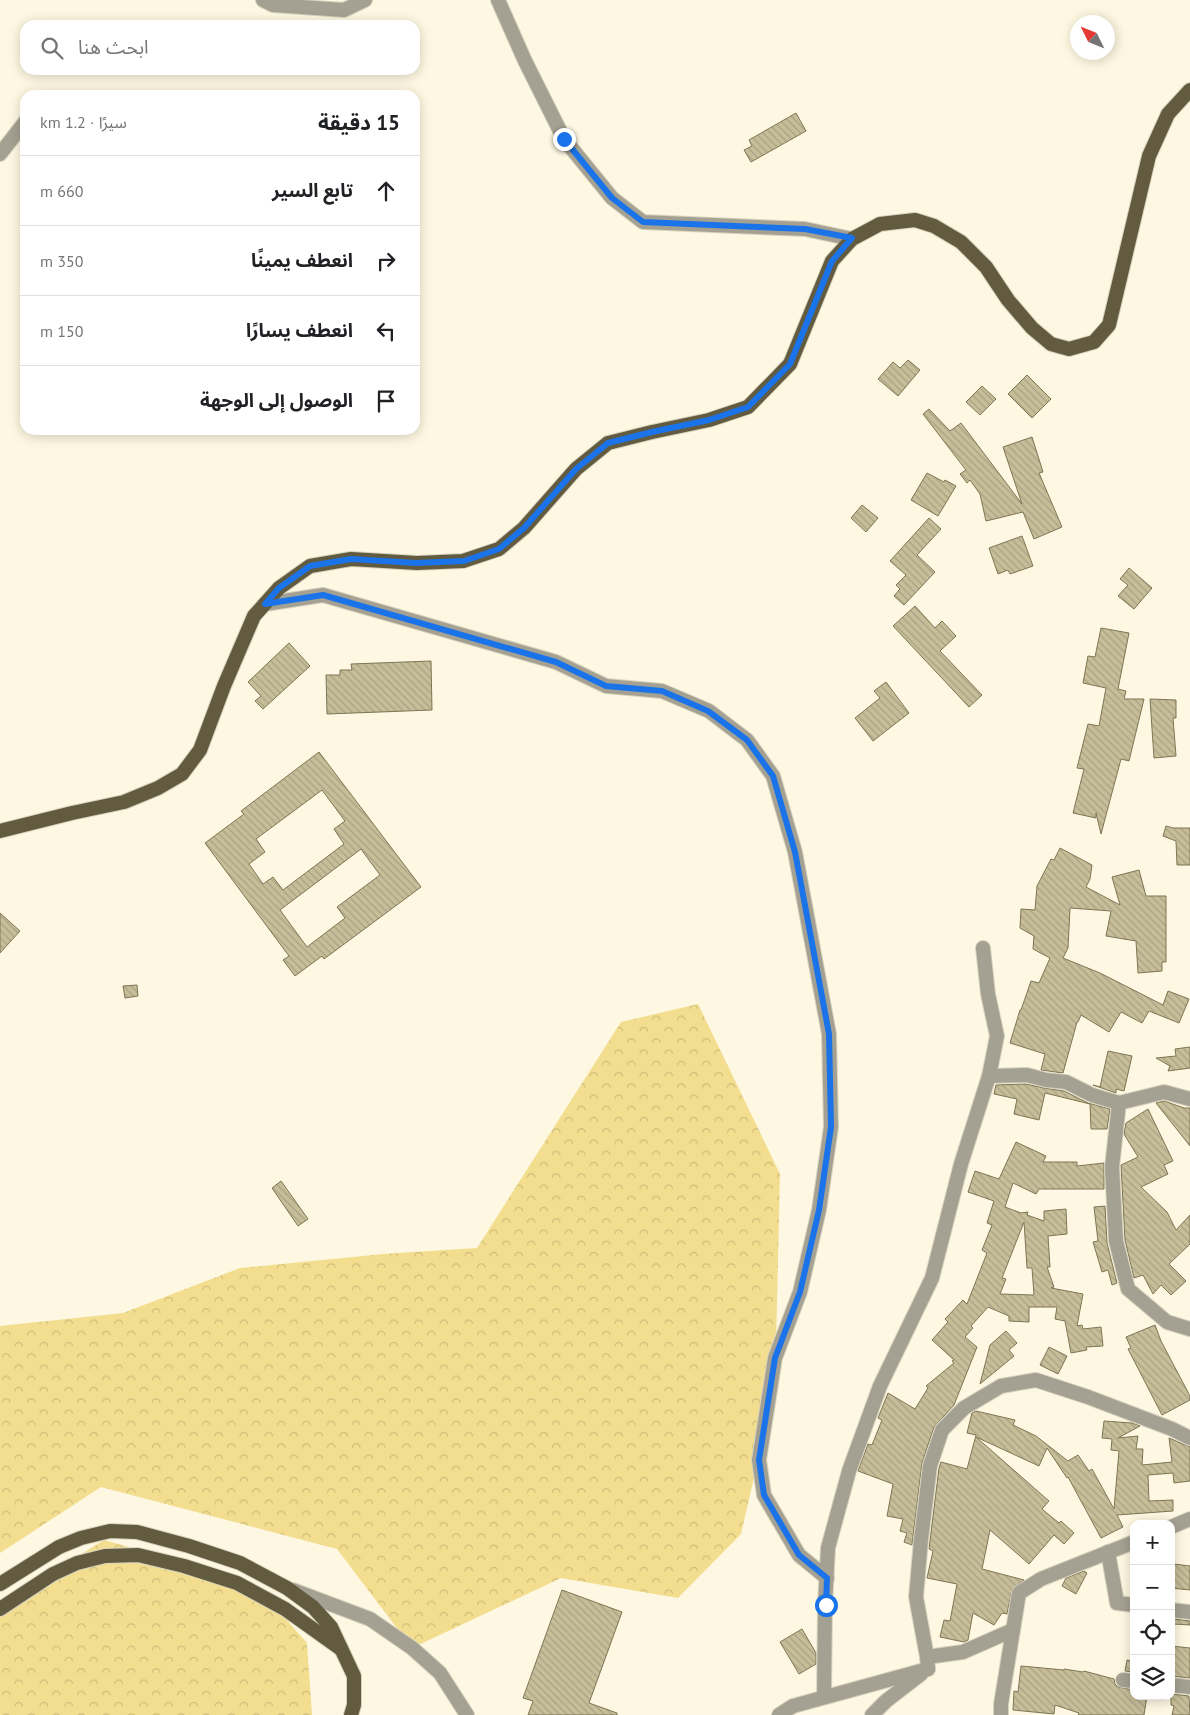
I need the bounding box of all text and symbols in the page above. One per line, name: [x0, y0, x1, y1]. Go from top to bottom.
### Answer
north arrow: [1070, 15, 1115, 60]
search box: [20, 20, 420, 75]
icon: search: [38, 34, 66, 62]
text: ابحث هنا: [78, 35, 149, 59]
text: 15 دقيقة: [318, 109, 400, 136]
text: سيرًا · 1.2 km: [40, 112, 127, 132]
route end: [553, 128, 576, 151]
icon: ahead: [372, 177, 400, 205]
text: تابع السير: [272, 178, 353, 202]
text: 660 m: [40, 181, 83, 201]
icon: right: [372, 247, 400, 275]
text: انعطف يمينًا: [251, 248, 353, 272]
text: 350 m: [40, 251, 83, 271]
icon: left: [372, 317, 400, 345]
text: انعطف يسارًا: [246, 318, 353, 342]
text: 150 m: [40, 321, 83, 341]
icon: arrive: [372, 387, 400, 415]
text: الوصول إلى الوجهة: [200, 388, 353, 412]
map controls: [1130, 1520, 1175, 1700]
button: +: [1130, 1520, 1175, 1565]
button: −: [1130, 1565, 1175, 1610]
route start: [815, 1594, 838, 1617]
button: locate: [1130, 1610, 1175, 1655]
button: layers: [1130, 1655, 1175, 1700]

